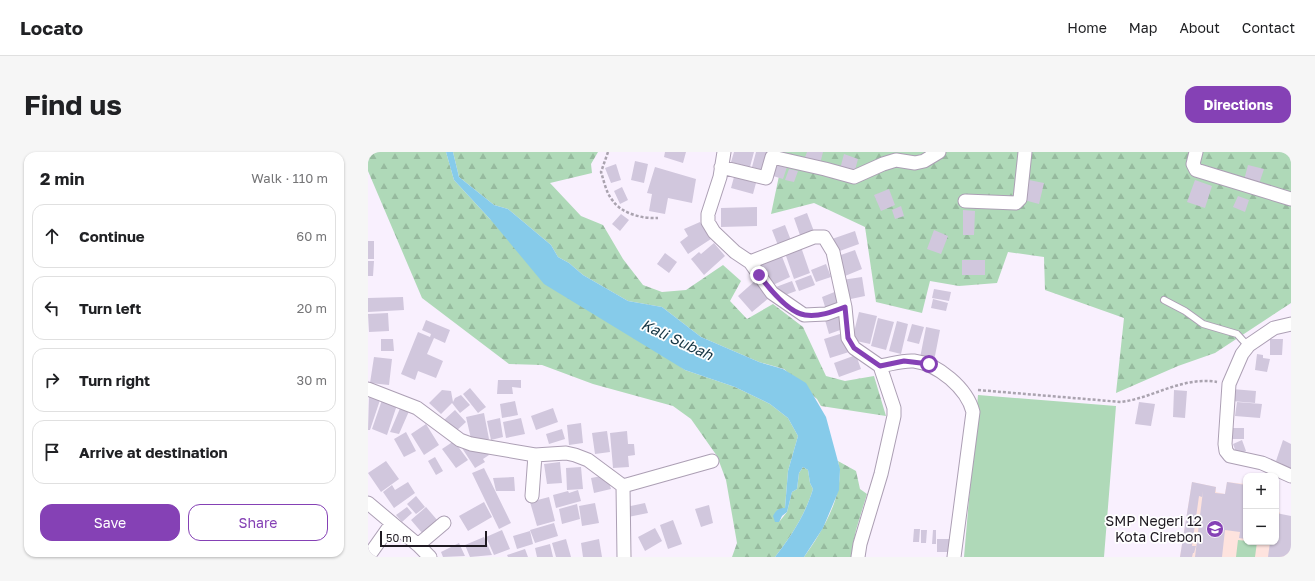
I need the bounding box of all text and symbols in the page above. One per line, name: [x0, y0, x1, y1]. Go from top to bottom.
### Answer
text: Locato: [20, 16, 83, 39]
text: Home: [1067, 19, 1107, 36]
text: Map: [1129, 19, 1157, 36]
text: About: [1179, 19, 1220, 36]
text: Contact: [1242, 19, 1295, 36]
button: Directions: [1185, 86, 1291, 123]
text: Find us: [24, 88, 122, 121]
text: 2 min: [40, 168, 84, 189]
text: Walk · 110 m: [251, 170, 328, 186]
icon: ahead: [41, 225, 63, 247]
text: Continue: [79, 227, 145, 245]
text: 60 m: [296, 228, 327, 244]
route end: [750, 266, 768, 284]
icon: left: [41, 297, 63, 319]
text: Turn left: [79, 299, 141, 317]
text: 20 m: [297, 300, 327, 316]
water label: Kali Subah: [639, 315, 717, 364]
route start: [920, 355, 938, 373]
icon: right: [41, 369, 63, 391]
text: Turn right: [79, 371, 150, 389]
text: 30 m: [297, 372, 327, 388]
icon: arrive: [41, 441, 63, 463]
text: Arrive at destination: [79, 443, 228, 461]
map controls: [1243, 473, 1279, 545]
button: +: [1243, 473, 1279, 509]
button: Save: [40, 504, 180, 541]
button: Share: [188, 504, 328, 541]
button: −: [1243, 509, 1279, 545]
place label: SMP Negeri 12 Kota Cirebon: [1105, 512, 1202, 545]
school or university icon: SMP Negeri 12 Kota Cirebon: [1205, 519, 1225, 539]
scale bar: [380, 529, 487, 548]
text: 50 m: [386, 531, 412, 544]

